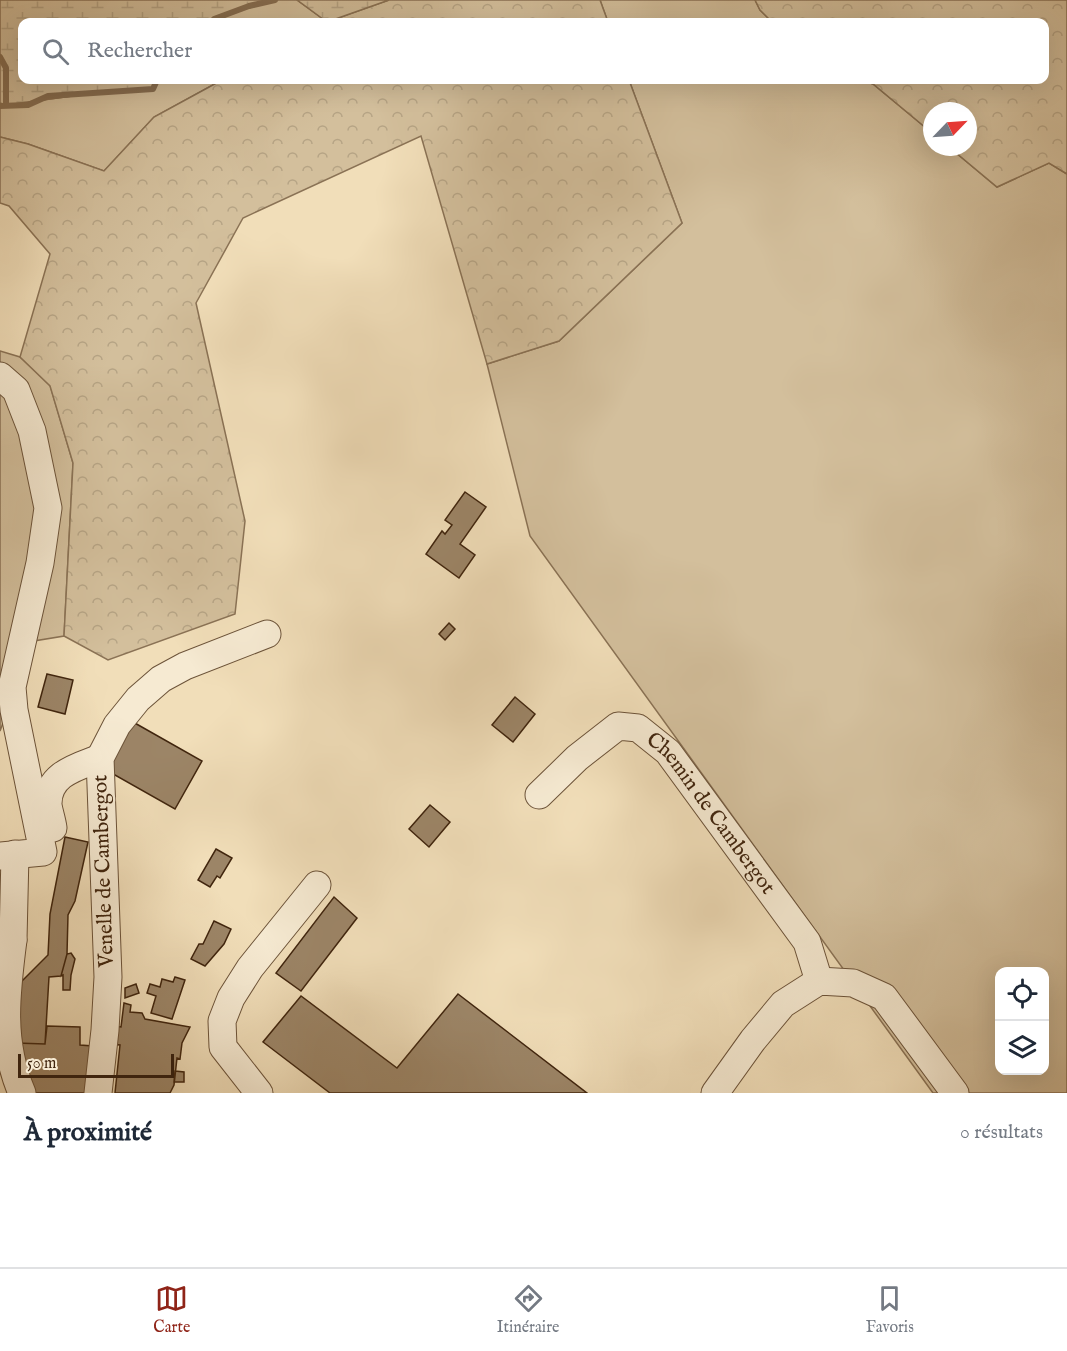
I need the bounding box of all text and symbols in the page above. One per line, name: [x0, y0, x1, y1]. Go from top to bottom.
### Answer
search box: [18, 18, 1049, 84]
icon: search: [39, 35, 72, 68]
text: Rechercher: [87, 37, 192, 65]
north arrow: [923, 102, 977, 156]
street label: Chemin de Cambergot: [641, 726, 781, 900]
street label: Venelle de Cambergot: [87, 774, 121, 969]
map controls: [995, 967, 1049, 1075]
button: locate: [995, 967, 1049, 1021]
button: layers: [995, 1021, 1049, 1075]
scale bar: [18, 1051, 174, 1078]
text: 50 m: [27, 1054, 56, 1074]
text: À proximité: [24, 1116, 152, 1149]
text: 0 résultats: [960, 1120, 1043, 1145]
tab: Carte: [153, 1282, 190, 1338]
tab: Itinéraire: [497, 1282, 559, 1338]
tab: Favoris: [866, 1282, 914, 1338]

